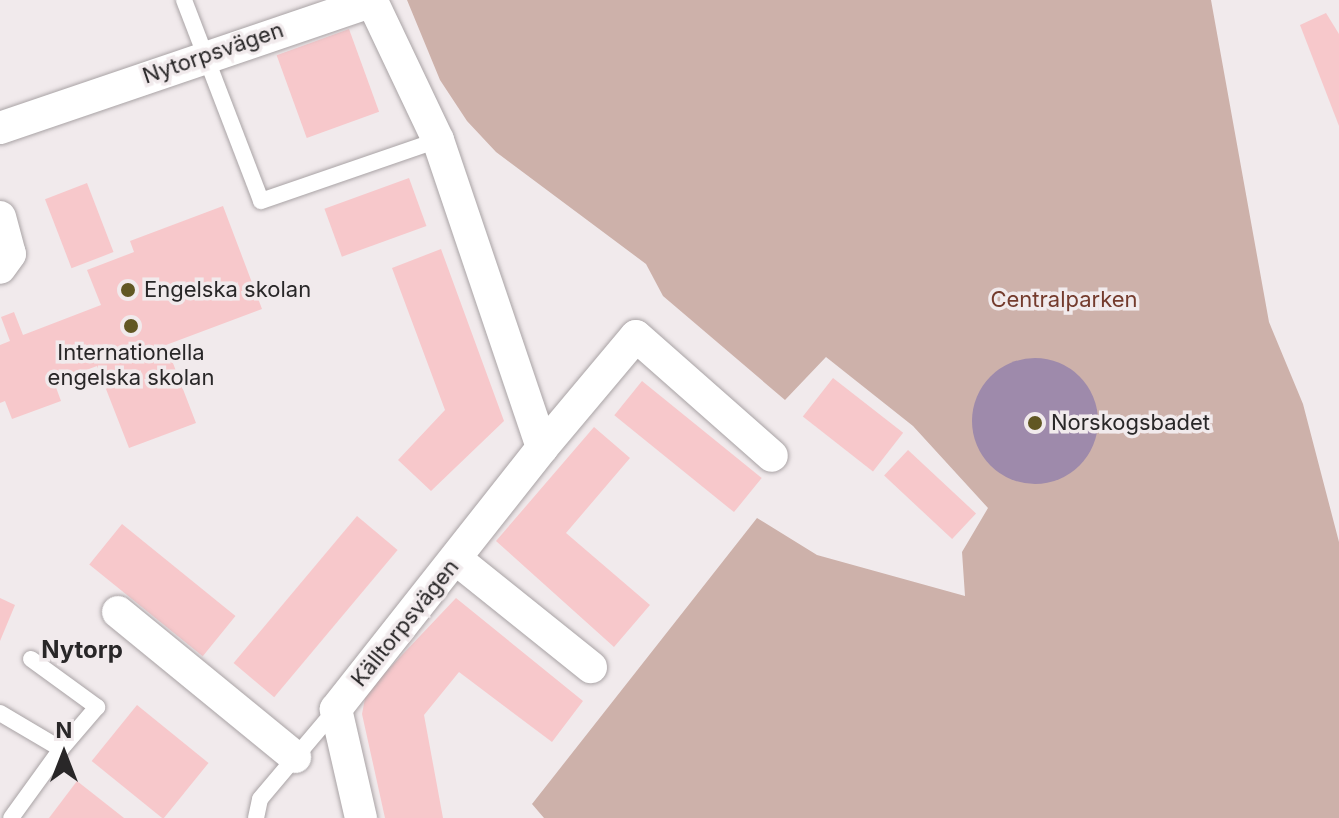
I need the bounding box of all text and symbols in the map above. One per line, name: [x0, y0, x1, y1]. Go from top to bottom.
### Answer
street label: Nytorpsvägen: [139, 17, 287, 89]
place label: Engelska skolan: [144, 277, 311, 303]
marker: Engelska skolan: [119, 281, 137, 299]
park label: Centralparken: [990, 287, 1138, 313]
marker: Internationella engelska skolan: [122, 317, 140, 335]
place label: Internationella engelska skolan: [48, 339, 214, 390]
place label: Norskogsbadet: [1051, 410, 1210, 436]
marker: Norskogsbadet: [1026, 414, 1044, 432]
street label: Källtorpsvägen: [346, 554, 464, 692]
district label: Nytorp: [41, 636, 123, 664]
north arrow: [24, 714, 104, 794]
text: N: [56, 717, 72, 743]

